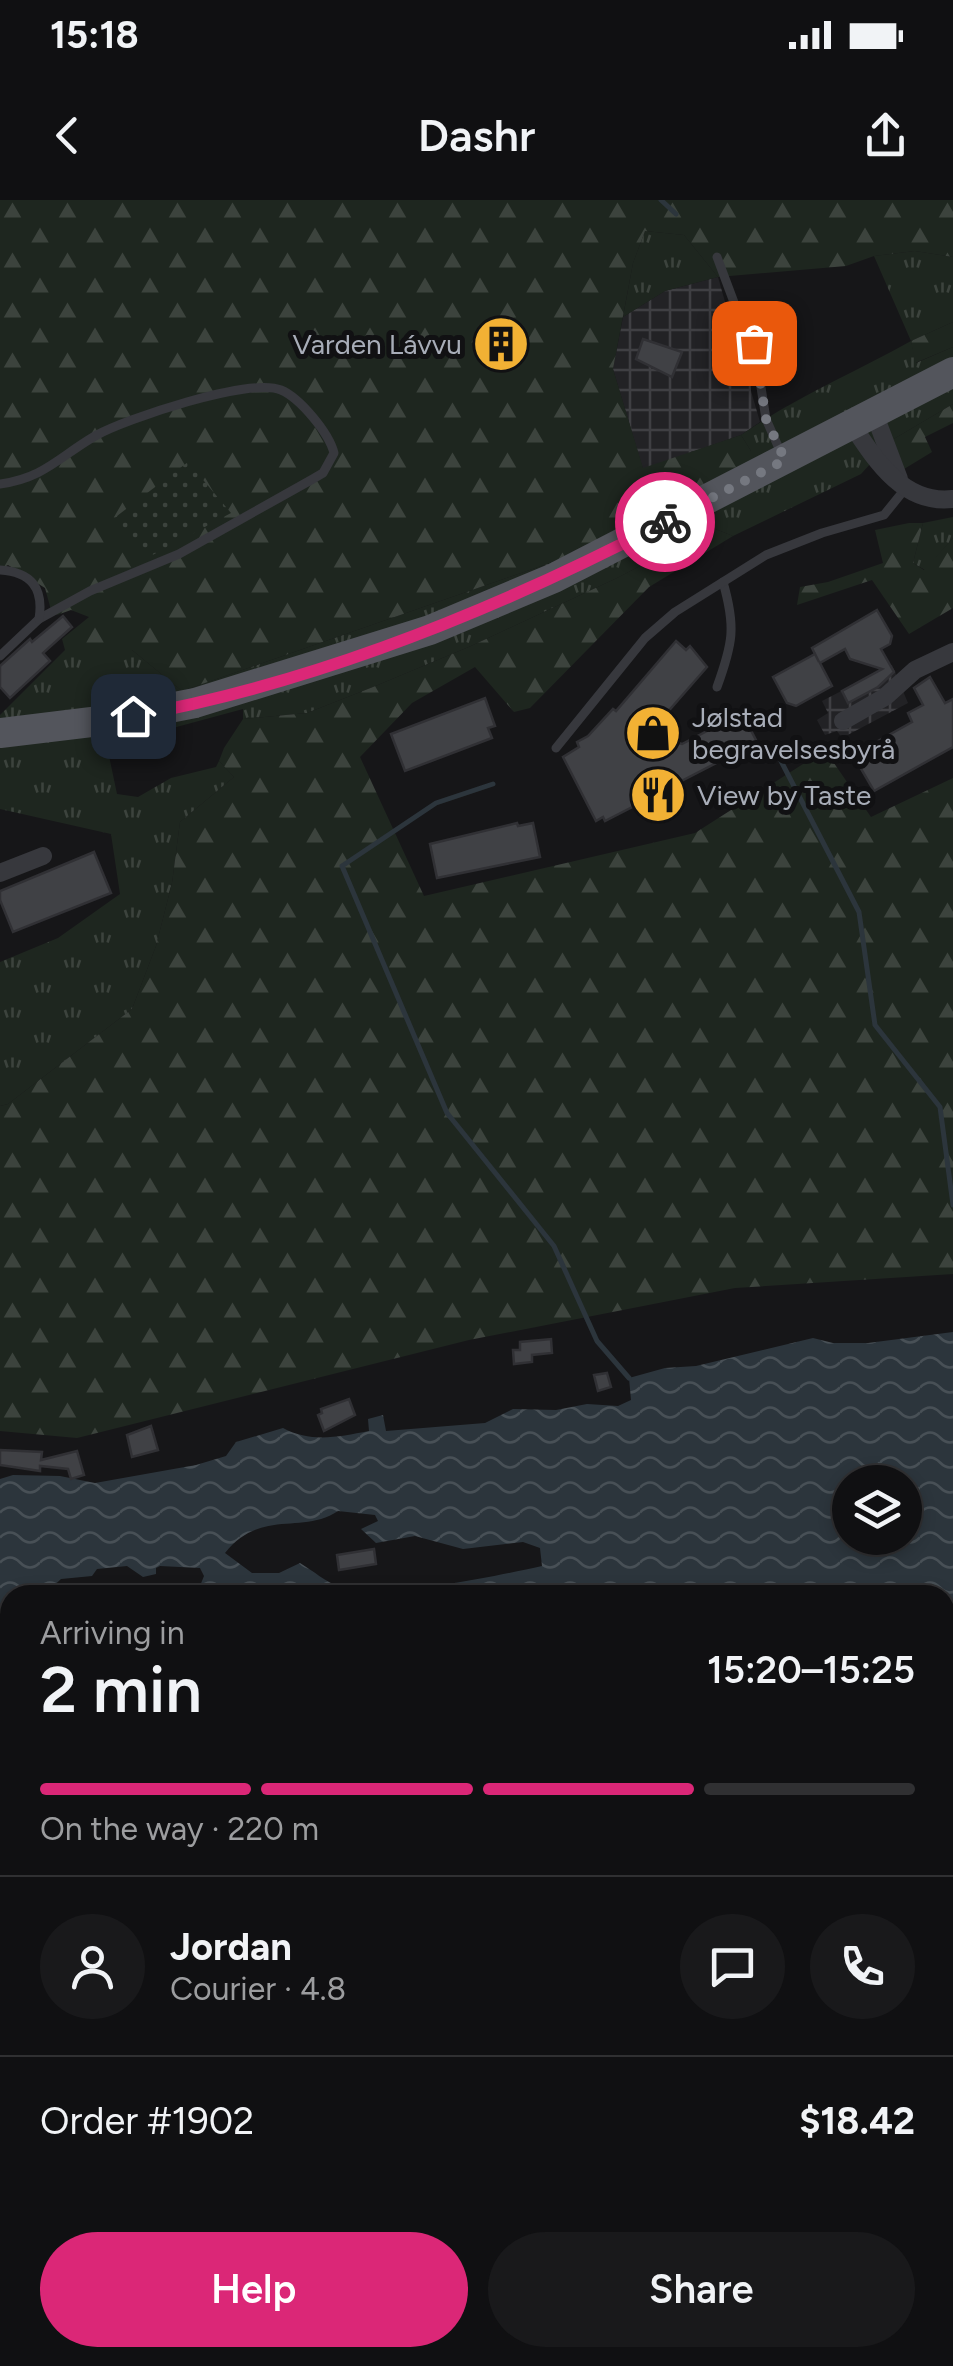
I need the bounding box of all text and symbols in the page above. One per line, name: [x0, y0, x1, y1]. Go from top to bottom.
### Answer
text: 15:18: [50, 12, 139, 58]
icon: back: [40, 108, 95, 163]
text: Dashr: [418, 108, 535, 162]
icon: share: [858, 108, 913, 163]
pin: [712, 301, 797, 386]
building icon: Varden Lávvu: [471, 314, 531, 374]
icon: bag: [727, 316, 782, 371]
place label: Varden Lávvu: [292, 327, 462, 361]
courier: [615, 472, 715, 572]
icon: bike: [638, 495, 693, 550]
pin: [91, 674, 176, 759]
icon: home: [106, 689, 161, 744]
place label: Jølstad begravelsesbyrå: [692, 700, 895, 766]
shop icon: Jølstad begravelsesbyrå: [623, 703, 683, 763]
restaurant icon: View by Taste: [628, 765, 688, 825]
place label: View by Taste: [697, 778, 871, 812]
map controls: [832, 1465, 922, 1555]
button: layers: [832, 1465, 922, 1555]
text: Arriving in: [40, 1614, 185, 1652]
text: 15:20–15:25: [707, 1647, 915, 1693]
text: 2 min: [40, 1650, 202, 1728]
text: On the way · 220 m: [40, 1810, 319, 1848]
button: person: [40, 1914, 145, 2019]
button: chat: [680, 1914, 785, 2019]
button: phone: [810, 1914, 915, 2019]
text: Jordan: [170, 1924, 292, 1970]
text: Courier · 4.8: [170, 1970, 346, 2008]
text: Order #1902: [40, 2098, 254, 2144]
text: $18.42: [799, 2098, 915, 2144]
button: Help: [40, 2232, 468, 2347]
button: Share: [488, 2232, 915, 2347]

